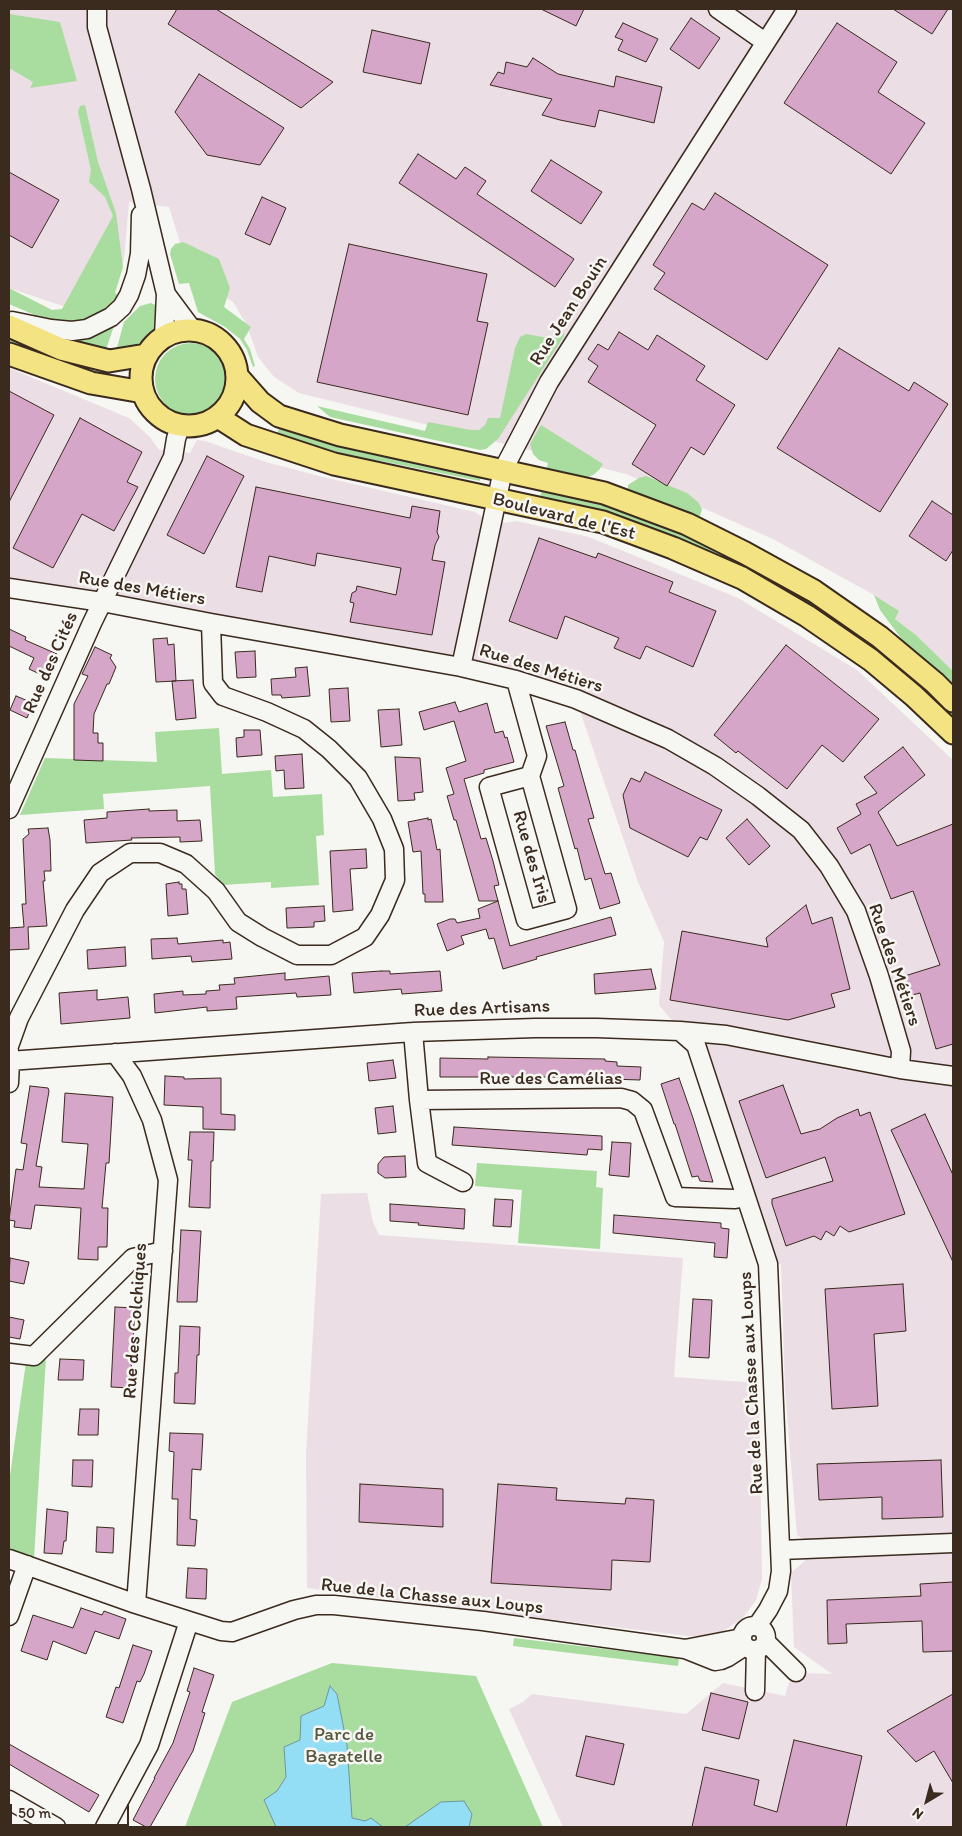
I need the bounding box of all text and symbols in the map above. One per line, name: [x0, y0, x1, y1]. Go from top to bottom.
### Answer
street label: Rue Jean Bouin: [525, 252, 613, 370]
street label: Boulevard de l'Est: [490, 488, 638, 546]
street label: Rue des Métiers: [77, 567, 207, 611]
street label: Rue des Cités: [18, 608, 84, 718]
street label: Rue des Métiers: [476, 639, 606, 699]
street label: Rue des Iris: [507, 808, 555, 906]
street label: Rue des Métiers: [862, 901, 926, 1029]
street label: Rue des Artisans: [414, 995, 550, 1023]
street label: Rue des Camélias: [479, 1068, 623, 1090]
street label: Rue des Colchiques: [119, 1242, 153, 1400]
street label: Rue de la Chasse aux Loups: [735, 1271, 769, 1495]
street label: Rue de la Chasse aux Loups: [320, 1574, 544, 1620]
park label: Parc de Bagatelle: [305, 1724, 383, 1768]
north arrow: [902, 1776, 952, 1826]
scale bar: [12, 1794, 131, 1826]
text: 50 m: [18, 1804, 51, 1822]
text: N: [909, 1804, 927, 1823]

